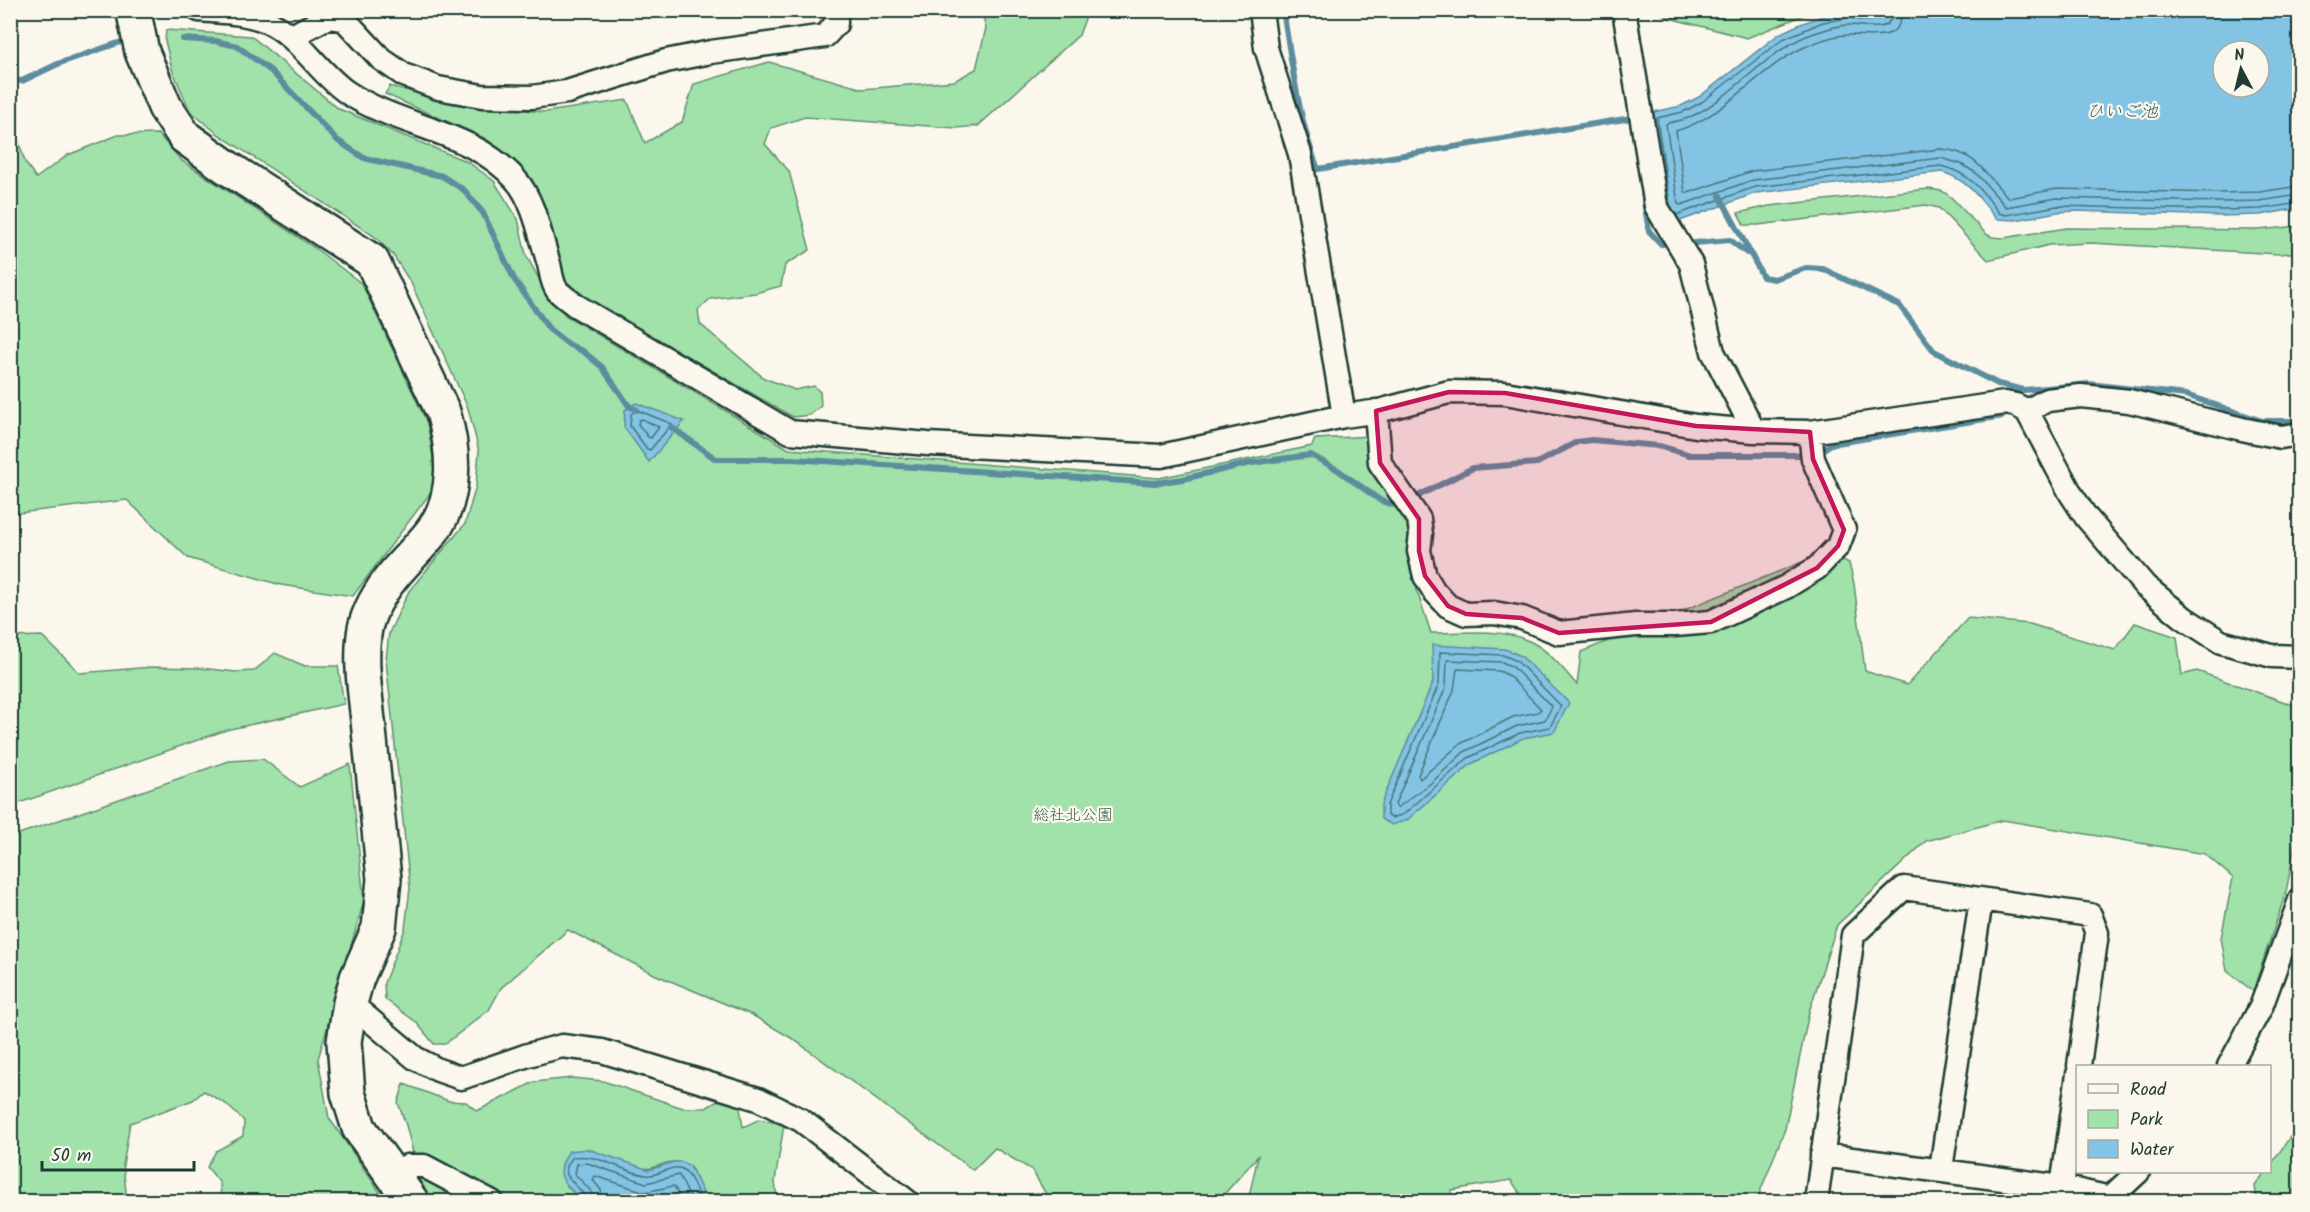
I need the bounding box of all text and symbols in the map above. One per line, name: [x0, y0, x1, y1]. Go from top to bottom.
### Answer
north arrow: [2211, 39, 2271, 99]
text: N: [2233, 43, 2246, 69]
water label: ひいご池: [2086, 98, 2159, 127]
park label: 総社北公園: [1033, 803, 1113, 828]
legend: [2076, 1065, 2271, 1173]
text: Road: [2130, 1076, 2167, 1105]
text: Park: [2130, 1106, 2163, 1135]
scale bar: [42, 1134, 194, 1172]
text: Water: [2130, 1136, 2175, 1165]
text: 50 m: [51, 1142, 91, 1171]

